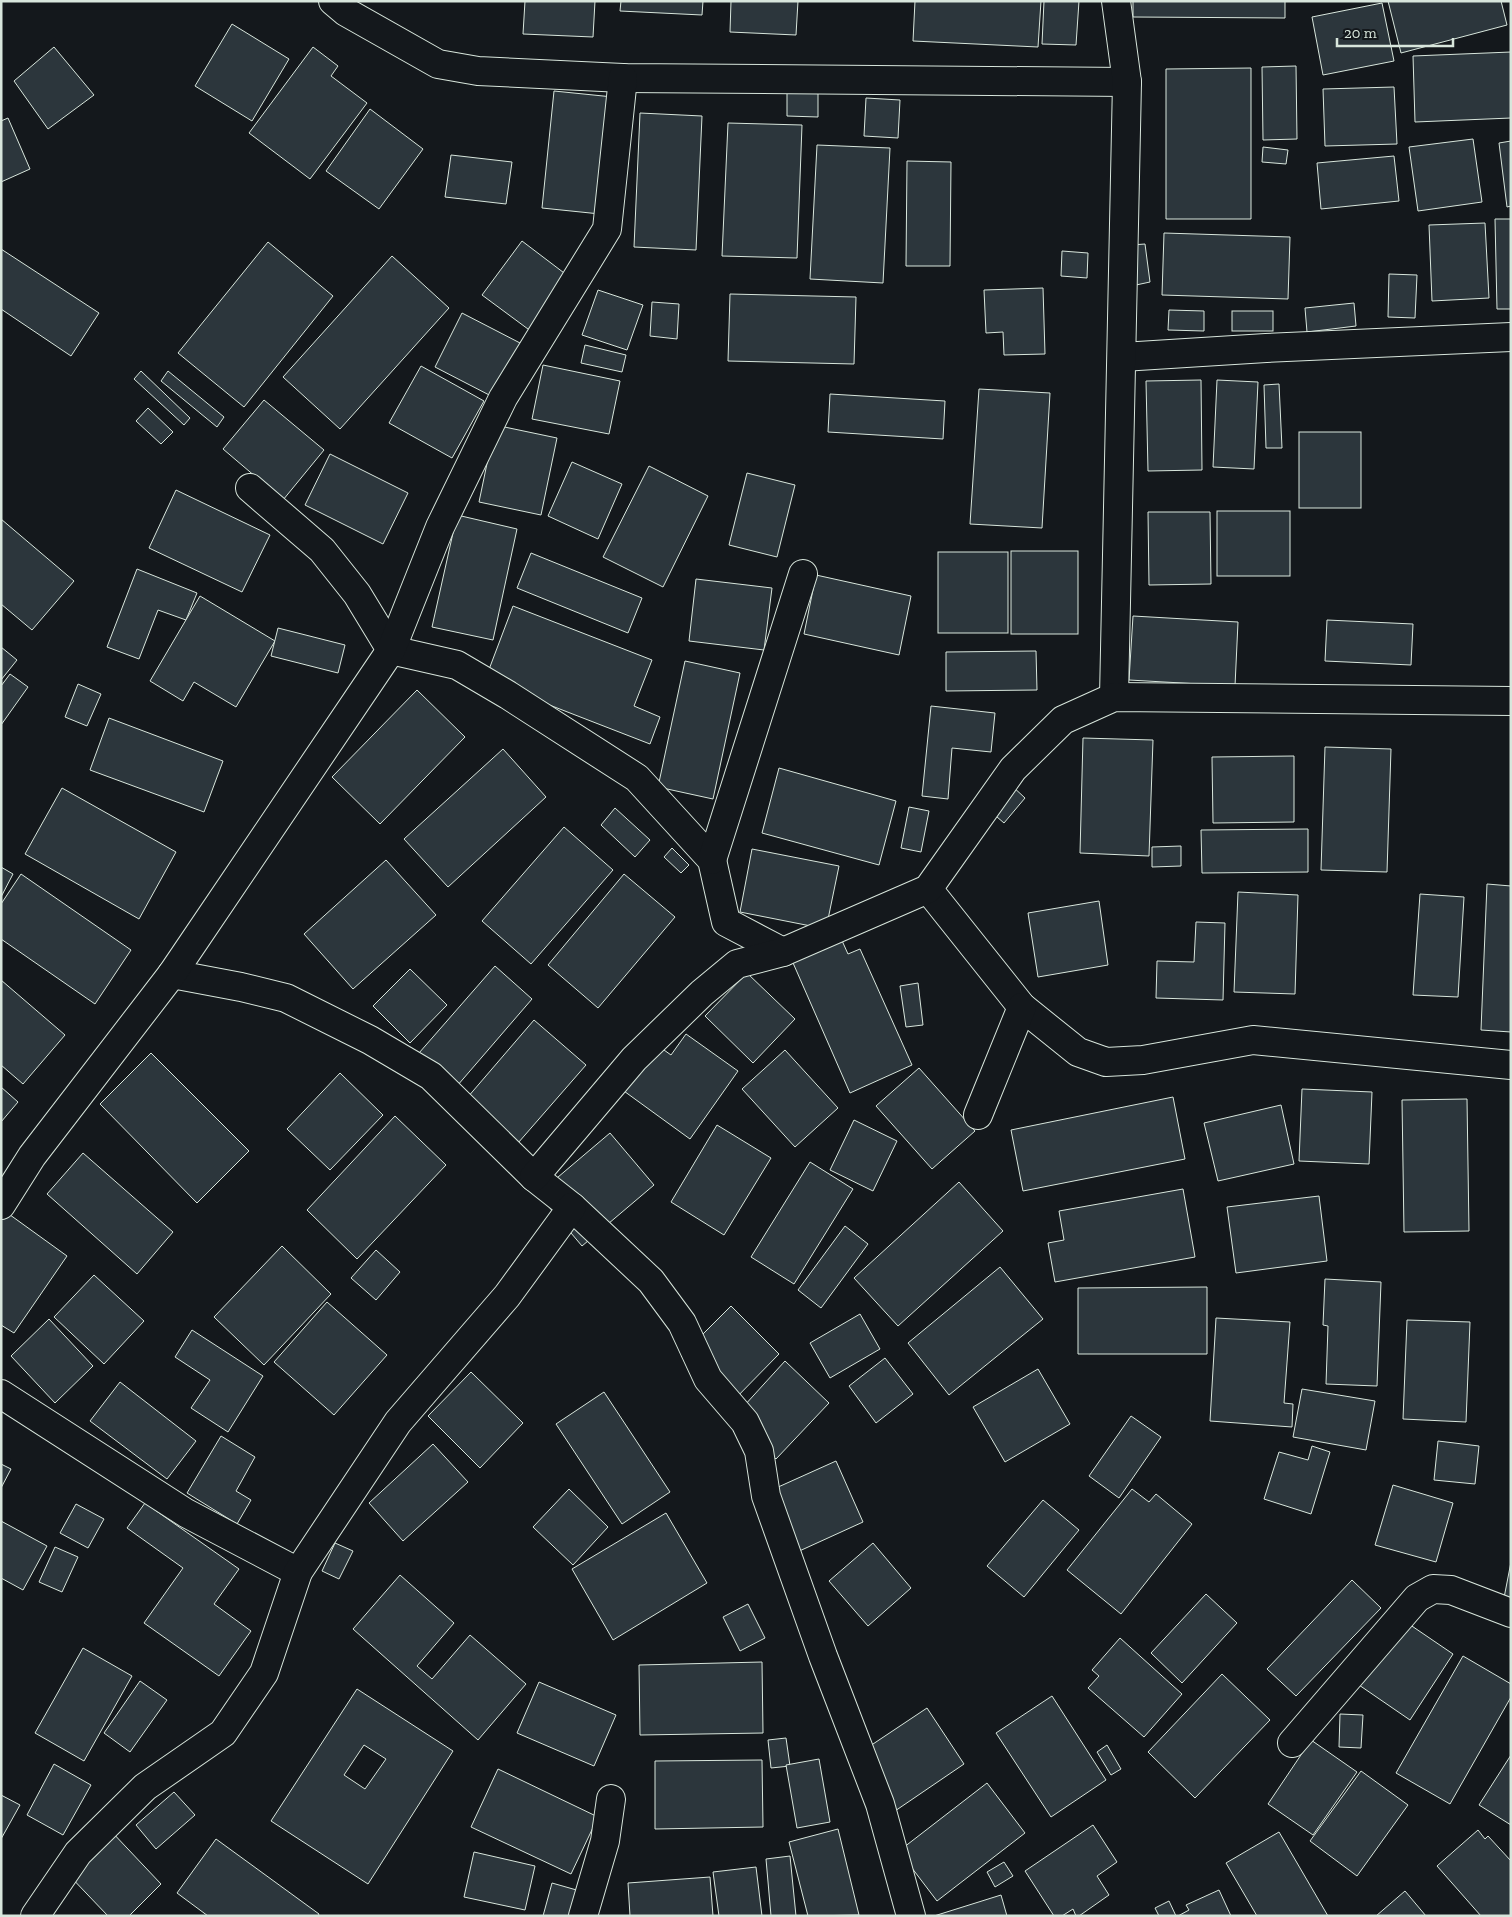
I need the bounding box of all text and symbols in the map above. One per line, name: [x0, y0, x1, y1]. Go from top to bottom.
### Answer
scale bar: [1337, 15, 1453, 47]
text: 20 m: [1344, 24, 1377, 42]

